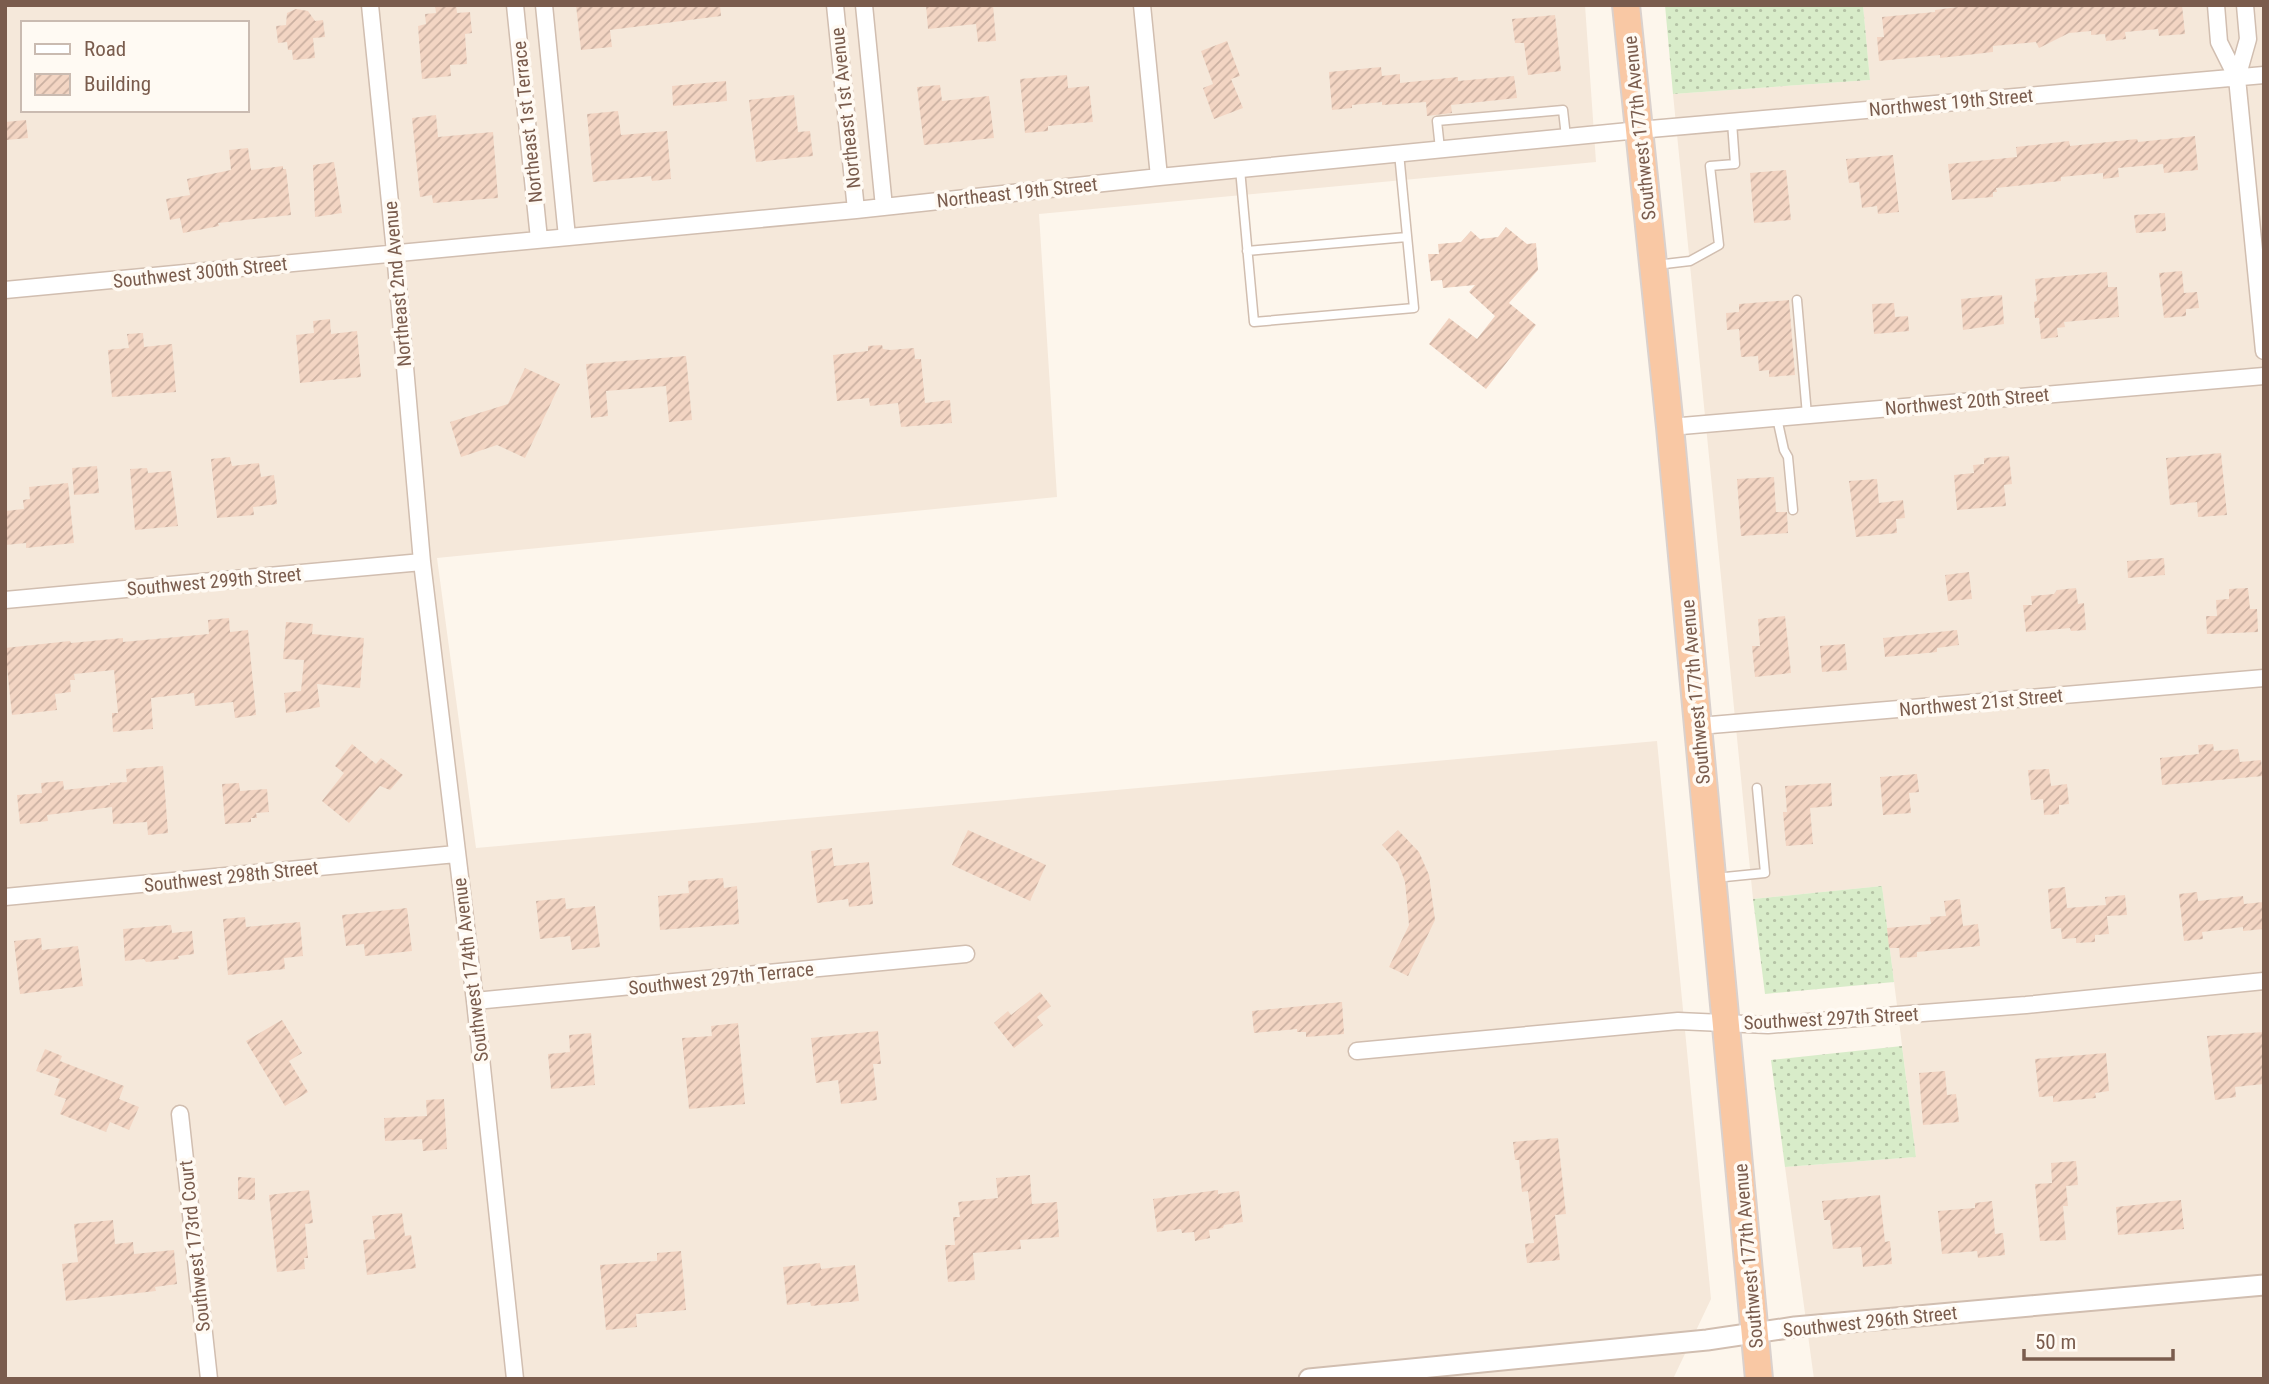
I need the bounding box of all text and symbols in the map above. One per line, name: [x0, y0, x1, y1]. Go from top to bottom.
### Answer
legend: [21, 21, 248, 112]
street label: Northeast 1st Avenue: [826, 26, 865, 190]
street label: Southwest 177th Avenue: [1618, 35, 1661, 221]
text: Road: [84, 37, 126, 61]
street label: Northeast 1st Terrace: [508, 40, 547, 204]
text: Building: [84, 72, 151, 96]
street label: Northwest 19th Street: [1868, 84, 2034, 121]
street label: Northeast 19th Street: [936, 173, 1099, 212]
street label: Northeast 2nd Avenue: [379, 200, 416, 368]
street label: Southwest 300th Street: [112, 252, 288, 293]
street label: Northwest 20th Street: [1884, 383, 2050, 420]
street label: Southwest 299th Street: [126, 562, 302, 601]
street label: Southwest 177th Avenue: [1676, 599, 1715, 785]
street label: Northwest 21st Street: [1898, 684, 2064, 721]
street label: Southwest 298th Street: [143, 856, 319, 897]
street label: Southwest 174th Avenue: [448, 877, 493, 1063]
street label: Southwest 297th Terrace: [627, 957, 815, 1000]
street label: Southwest 297th Street: [1743, 1002, 1919, 1035]
street label: Southwest 173rd Court: [174, 1159, 215, 1333]
street label: Southwest 177th Avenue: [1729, 1163, 1768, 1349]
street label: Southwest 296th Street: [1782, 1301, 1958, 1342]
scale bar: [2024, 1318, 2173, 1362]
text: 50 m: [2035, 1330, 2076, 1354]

